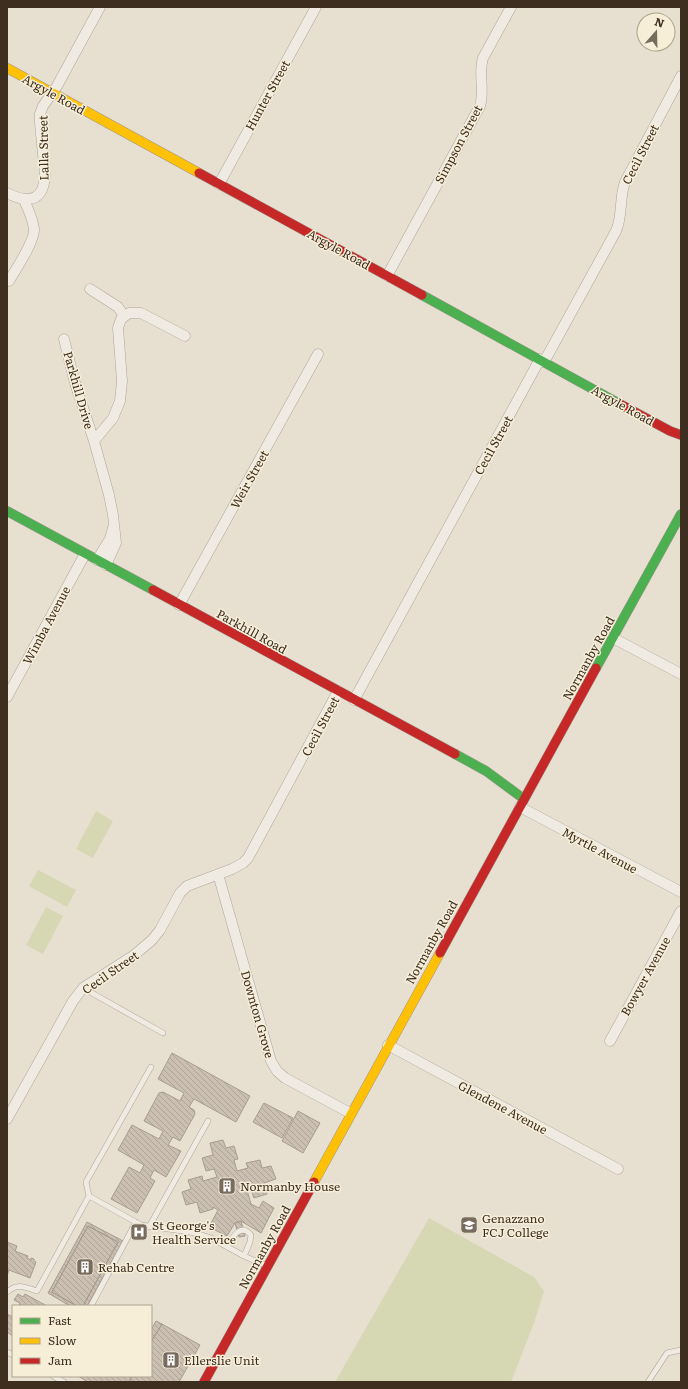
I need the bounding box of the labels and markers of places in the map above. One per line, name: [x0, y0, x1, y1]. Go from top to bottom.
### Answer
building icon: Normanby House: [217, 1176, 237, 1196]
place label: Normanby House: [240, 1177, 340, 1195]
place label: Genazzano FCJ College: [482, 1209, 549, 1241]
school or university icon: Genazzano FCJ College: [459, 1215, 479, 1235]
place label: St George's Health Service: [152, 1216, 236, 1248]
hospital icon: St George's Health Service: [129, 1222, 149, 1242]
building icon: Rehab Centre: [75, 1257, 95, 1277]
place label: Rehab Centre: [98, 1258, 175, 1276]
building icon: Ellerslie Unit: [161, 1350, 181, 1370]
place label: Ellerslie Unit: [184, 1351, 259, 1369]

